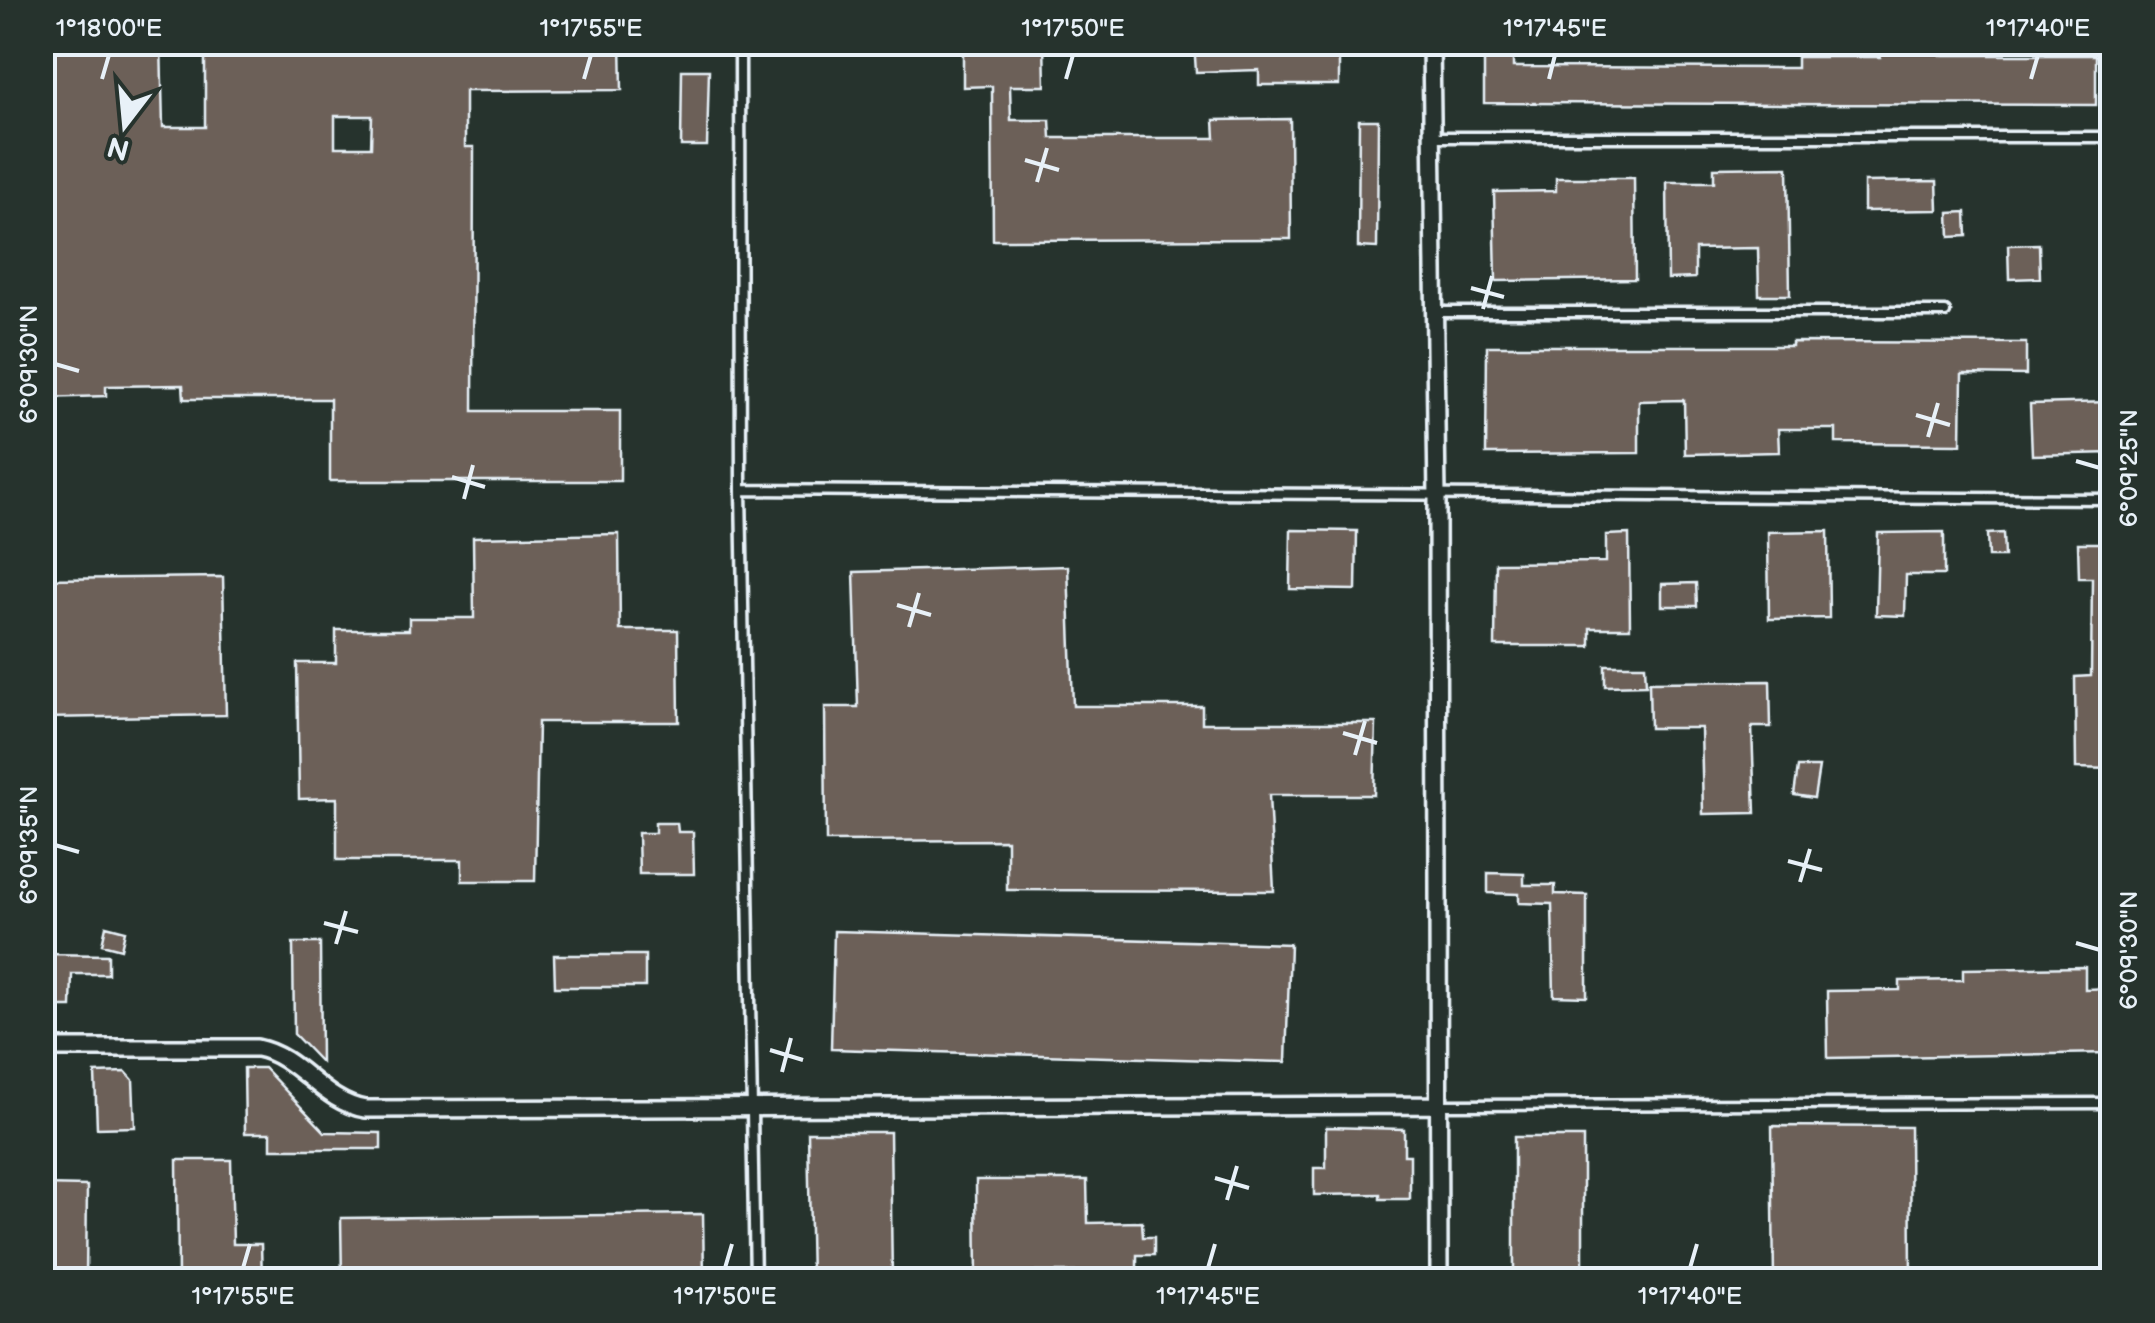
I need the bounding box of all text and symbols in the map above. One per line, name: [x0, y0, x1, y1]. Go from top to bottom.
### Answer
text: 1°18'00"E: [56, 13, 162, 44]
text: 1°17'55"E: [539, 13, 643, 44]
text: 1°17'50"E: [1021, 13, 1125, 44]
text: 1°17'45"E: [1503, 13, 1607, 44]
text: 1°17'40"E: [1986, 13, 2090, 44]
north arrow: [75, 75, 175, 175]
text: N: [104, 129, 133, 166]
text: 6°09'30"N: [14, 304, 45, 424]
text: 6°09'25"N: [2114, 409, 2145, 527]
text: 6°09'35"N: [14, 786, 45, 904]
text: 6°09'30"N: [2114, 890, 2145, 1010]
text: 1°17'55"E: [191, 1281, 295, 1312]
text: 1°17'50"E: [673, 1281, 777, 1312]
text: 1°17'45"E: [1156, 1281, 1260, 1312]
text: 1°17'40"E: [1638, 1281, 1742, 1312]

